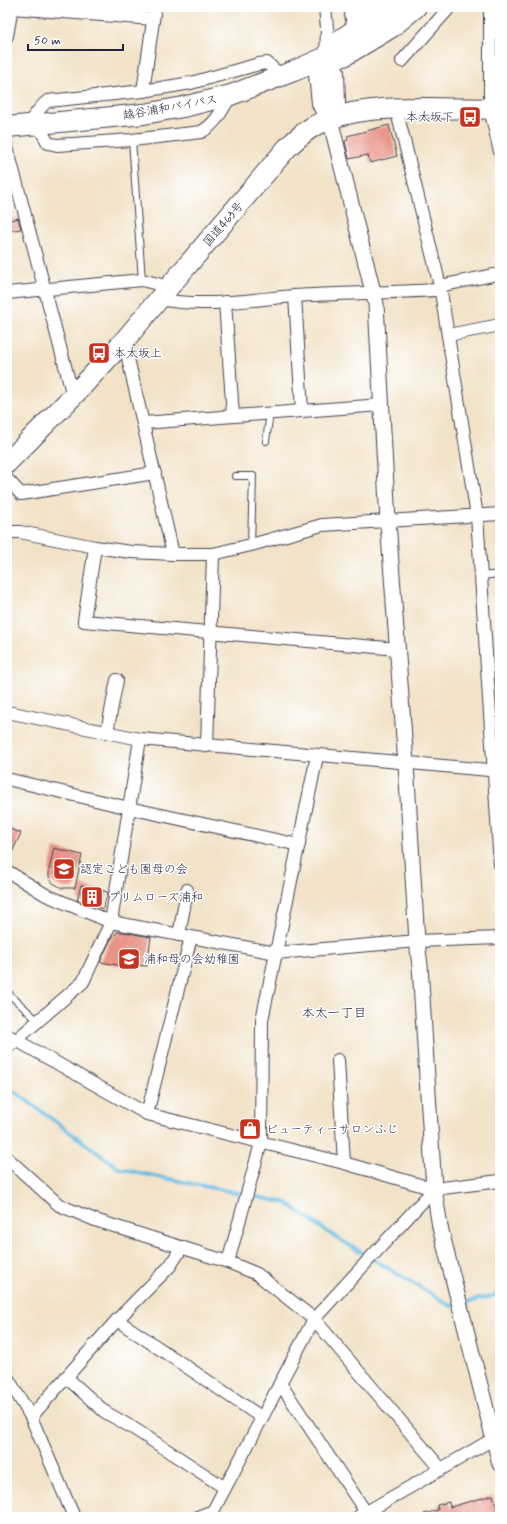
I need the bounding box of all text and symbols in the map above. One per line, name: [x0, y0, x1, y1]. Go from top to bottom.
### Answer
scale bar: [28, 26, 123, 52]
text: 50 m: [34, 33, 61, 49]
street label: 越谷浦和バイパス: [122, 92, 219, 124]
bus stop icon: 本太坂下: [457, 104, 483, 130]
place label: 本太坂下: [406, 110, 454, 126]
street label: 国道463号: [200, 199, 248, 250]
bus stop icon: 本太坂上: [86, 340, 112, 366]
place label: 本太坂上: [114, 346, 162, 362]
school or university icon: 認定こども園母の会: [51, 856, 77, 882]
place label: 認定こども園母の会: [80, 862, 188, 878]
building icon: プリムローズ浦和: [79, 884, 105, 910]
place label: プリムローズ浦和: [108, 890, 203, 906]
school or university icon: 浦和母の会幼稚園: [116, 946, 142, 972]
place label: 浦和母の会幼稚園: [144, 952, 240, 968]
district label: 本太一丁目: [301, 1005, 367, 1022]
shop icon: ビューティーサロンふじ: [237, 1116, 263, 1142]
place label: ビューティーサロンふじ: [266, 1122, 398, 1138]

